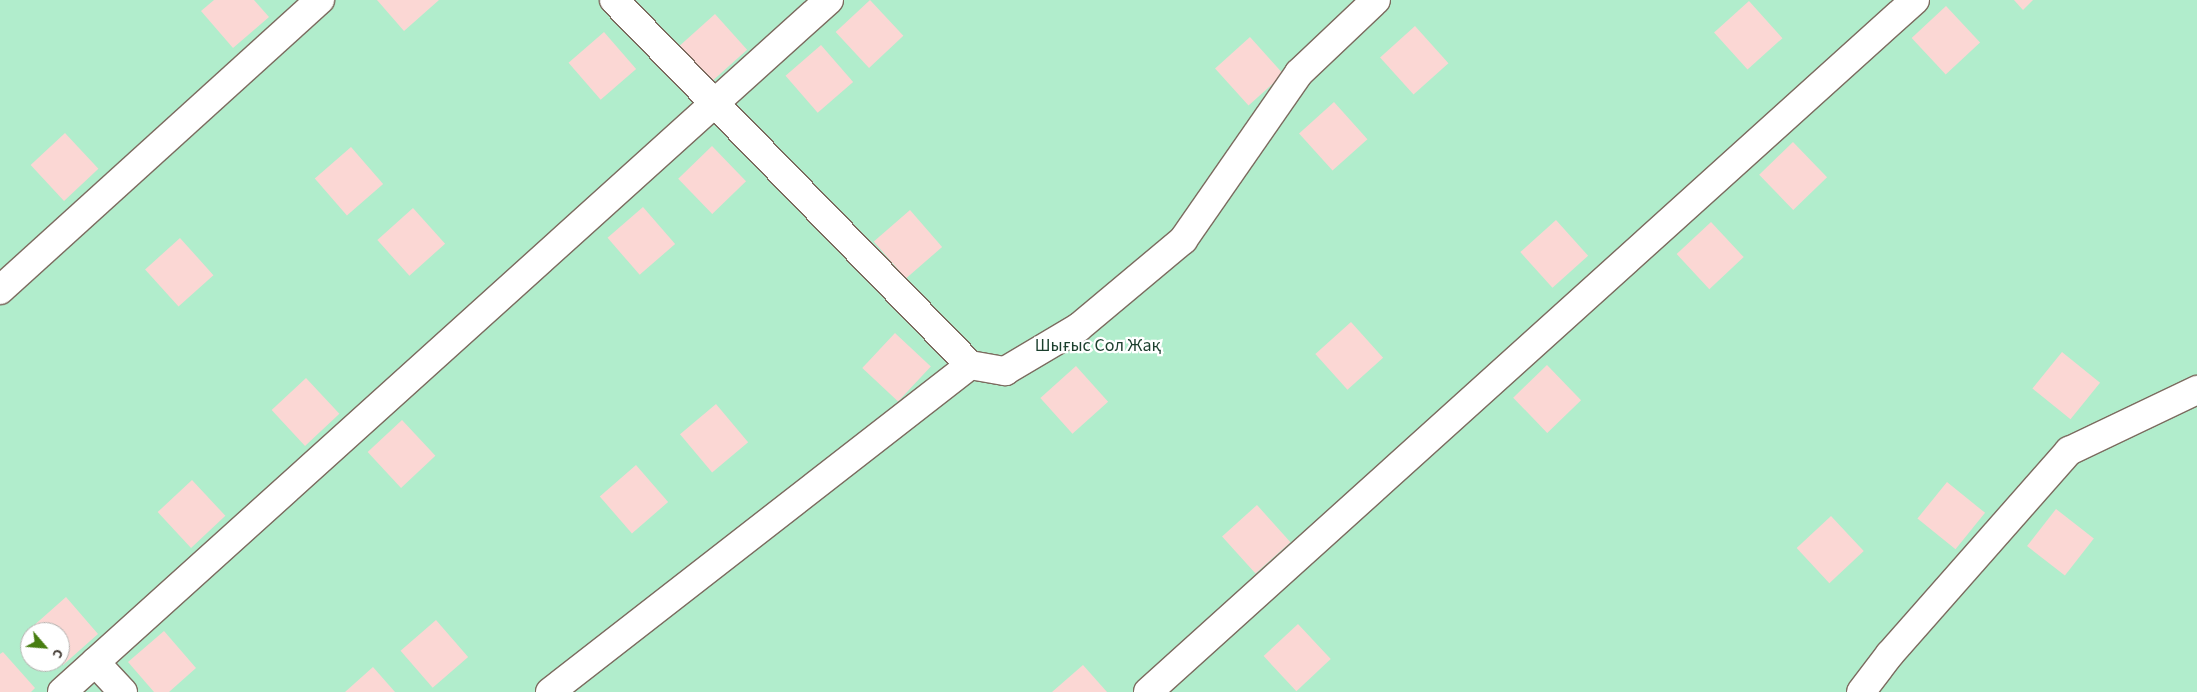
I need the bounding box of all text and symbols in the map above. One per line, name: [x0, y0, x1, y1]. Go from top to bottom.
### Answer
park label: Шығыс Сол Жақ: [1035, 335, 1161, 357]
north arrow: [20, 622, 70, 672]
text: С: [47, 645, 68, 662]

